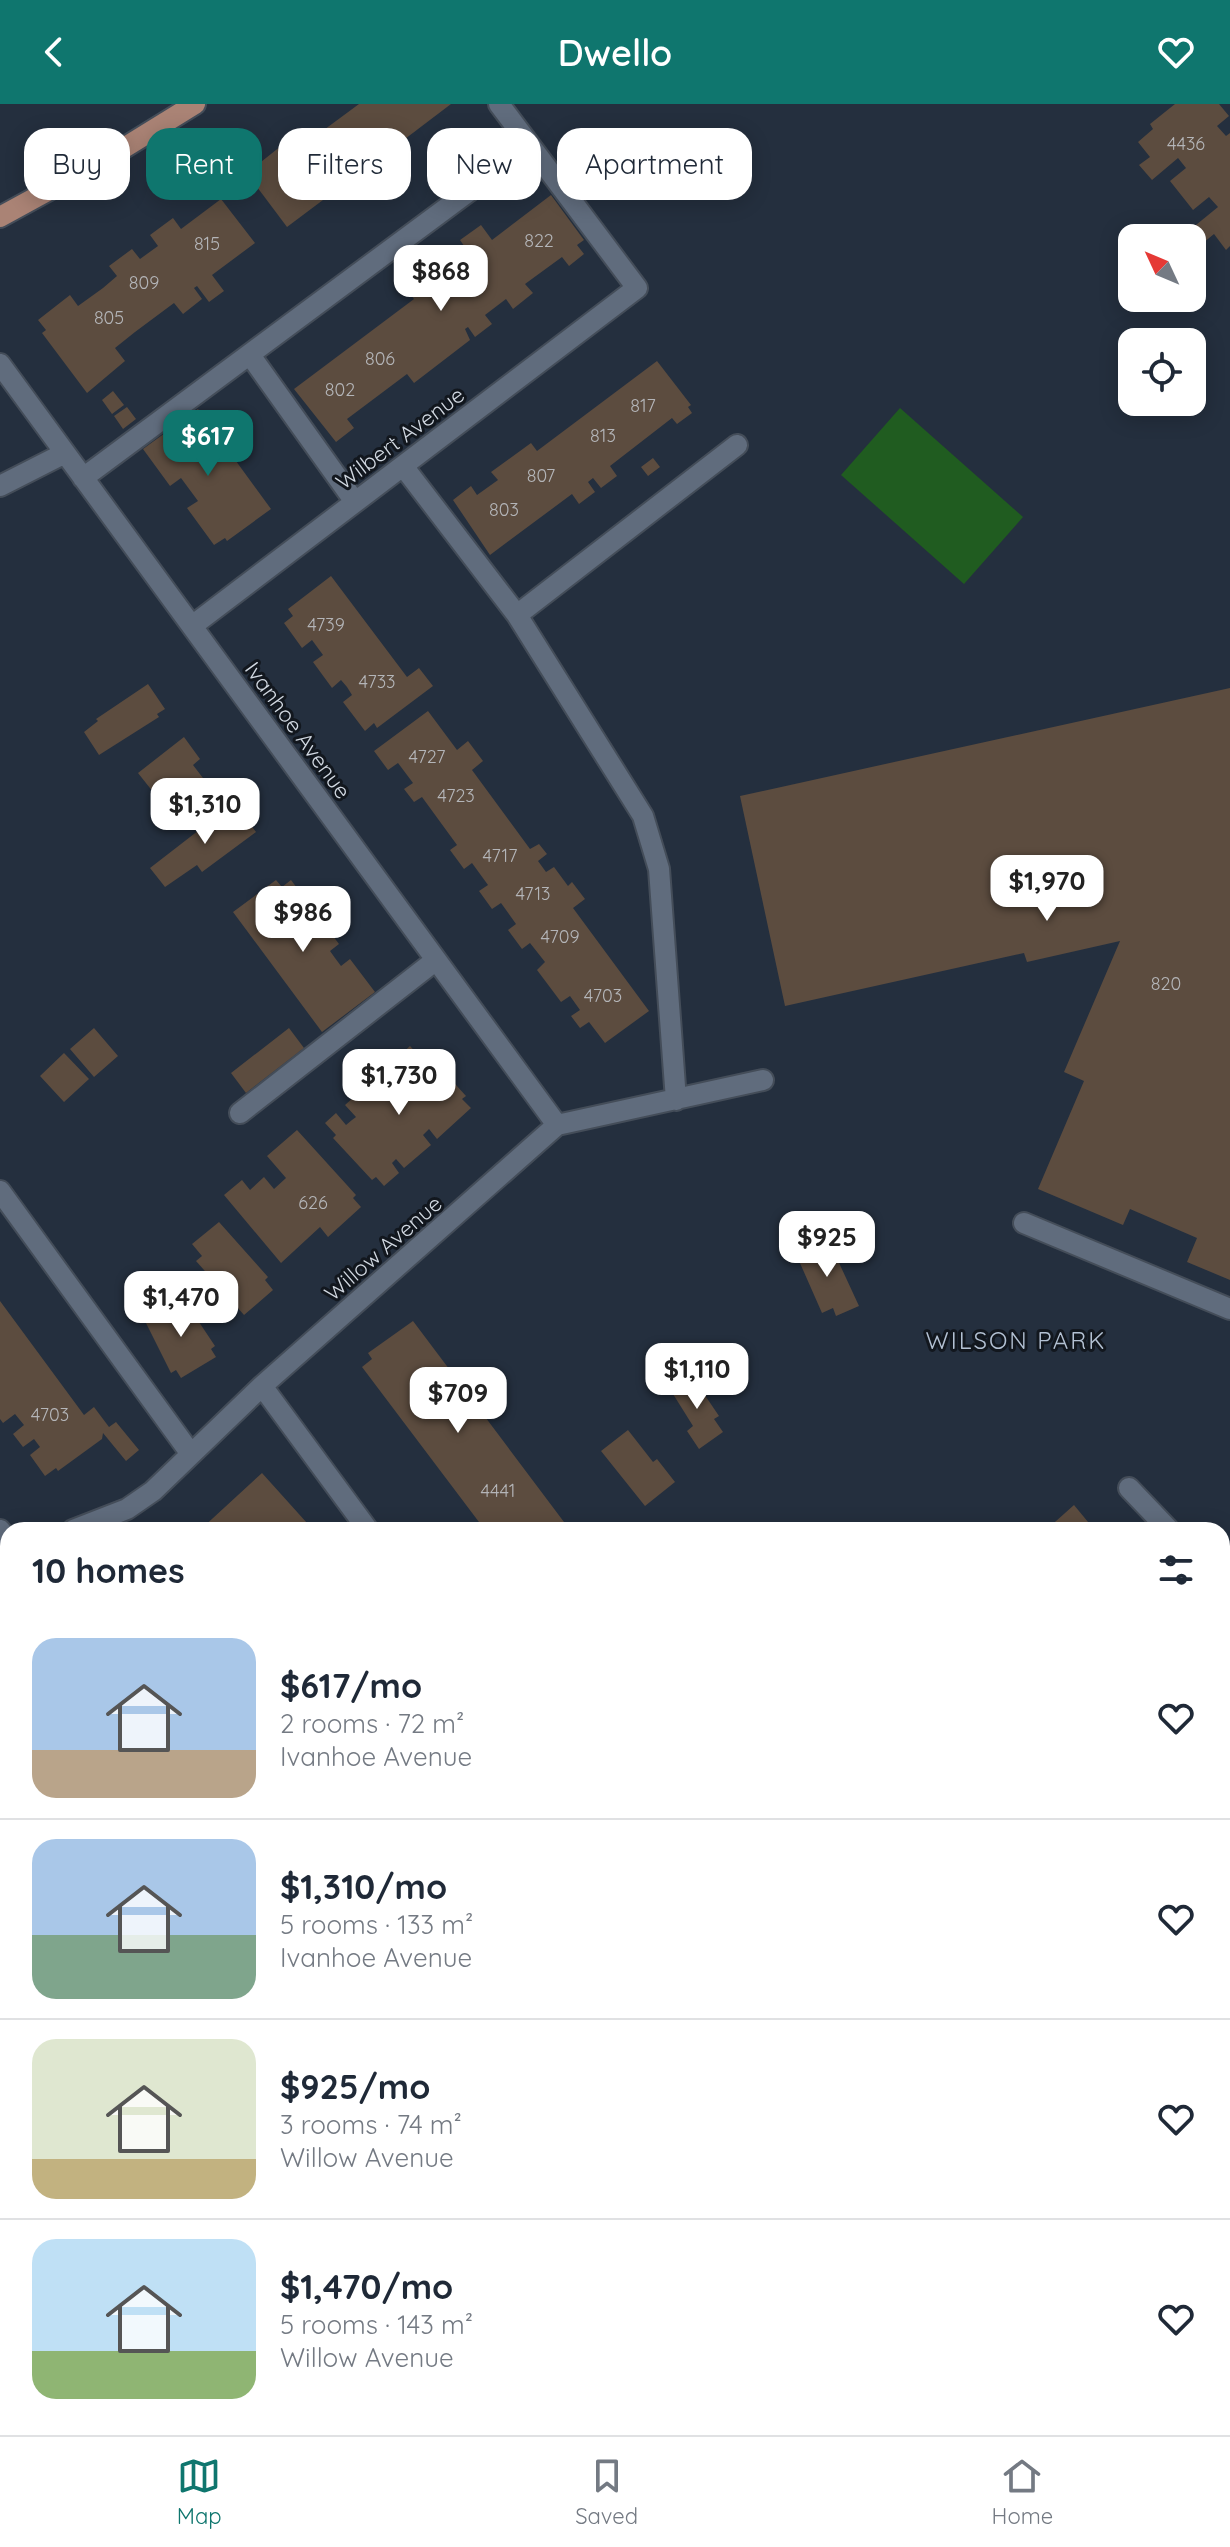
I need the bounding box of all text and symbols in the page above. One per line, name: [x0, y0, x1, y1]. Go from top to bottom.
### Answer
icon: back: [32, 30, 76, 74]
text: Dwello: [558, 30, 672, 75]
icon: heart: [1154, 30, 1198, 74]
chip: Buy: [24, 128, 130, 200]
chip: Rent: [146, 128, 262, 200]
chip: Filters: [278, 128, 411, 200]
chip: New: [427, 128, 541, 200]
chip: Apartment: [557, 128, 752, 200]
house number: 4436: [1167, 132, 1205, 155]
north arrow: [1118, 224, 1206, 312]
map controls: [1118, 224, 1206, 416]
house number: 822: [524, 229, 554, 252]
house number: 815: [194, 232, 220, 255]
pin: $868: [394, 245, 488, 313]
text: $868: [412, 254, 470, 287]
house number: 809: [129, 271, 159, 294]
house number: 805: [94, 306, 124, 329]
button: locate: [1118, 328, 1206, 416]
house number: 806: [365, 347, 395, 370]
house number: 802: [325, 378, 355, 401]
street label: Wilbert Avenue: [330, 380, 470, 496]
house number: 817: [630, 394, 656, 417]
pin: $617: [161, 410, 255, 478]
text: $617: [181, 419, 235, 452]
house number: 813: [590, 424, 616, 447]
house number: 807: [527, 464, 555, 487]
house number: 803: [489, 498, 519, 521]
house number: 4739: [307, 613, 345, 636]
street label: Ivanhoe Avenue: [239, 656, 357, 804]
house number: 4733: [358, 670, 396, 693]
house number: 4727: [408, 745, 446, 768]
pin: $1,310: [140, 778, 270, 846]
house number: 4723: [437, 784, 475, 807]
text: $1,310: [169, 787, 241, 820]
house number: 4717: [483, 844, 517, 867]
pin: $1,970: [982, 855, 1112, 923]
text: $1,970: [1008, 864, 1086, 897]
house number: 4713: [515, 882, 551, 905]
pin: $986: [256, 886, 350, 954]
text: $986: [274, 895, 332, 928]
house number: 4709: [541, 925, 579, 948]
house number: 820: [1151, 972, 1181, 995]
house number: 4703: [584, 984, 622, 1007]
pin: $1,730: [334, 1049, 464, 1117]
text: $1,730: [361, 1058, 438, 1091]
street label: Willow Avenue: [318, 1189, 448, 1307]
house number: 626: [298, 1191, 328, 1214]
pin: $925: [780, 1211, 874, 1279]
text: $925: [797, 1220, 857, 1253]
pin: $1,470: [116, 1271, 246, 1339]
text: $1,470: [142, 1280, 220, 1313]
district label: WILSON PARK: [926, 1325, 1107, 1355]
pin: $1,110: [632, 1343, 762, 1411]
text: $1,110: [663, 1352, 731, 1385]
pin: $709: [411, 1367, 505, 1435]
text: $709: [428, 1376, 488, 1409]
house number: 4703: [31, 1403, 69, 1426]
house number: 4441: [481, 1479, 515, 1502]
icon: filters: [1154, 1548, 1198, 1592]
text: 10 homes: [32, 1549, 185, 1592]
text: $617/mo: [280, 1664, 422, 1707]
icon: home: [96, 1670, 192, 1766]
icon: heart: [1154, 1696, 1198, 1740]
text: 2 rooms · 72 m²: [280, 1707, 464, 1740]
text: Ivanhoe Avenue: [280, 1740, 472, 1773]
text: $1,310/mo: [280, 1865, 447, 1908]
icon: home: [96, 1871, 192, 1967]
icon: heart: [1154, 1897, 1198, 1941]
text: 5 rooms · 133 m²: [280, 1908, 473, 1941]
text: Ivanhoe Avenue: [280, 1941, 472, 1974]
text: $925/mo: [280, 2065, 430, 2108]
icon: home: [96, 2071, 192, 2167]
icon: heart: [1154, 2097, 1198, 2141]
text: 3 rooms · 74 m²: [280, 2108, 462, 2141]
text: Willow Avenue: [280, 2141, 454, 2174]
text: $1,470/mo: [280, 2265, 453, 2308]
icon: home: [96, 2271, 192, 2367]
icon: heart: [1154, 2297, 1198, 2341]
text: 5 rooms · 143 m²: [280, 2308, 473, 2341]
text: Willow Avenue: [280, 2341, 454, 2374]
tab: Map: [177, 2454, 222, 2530]
tab: Saved: [575, 2454, 638, 2530]
tab: Home: [992, 2454, 1053, 2530]

